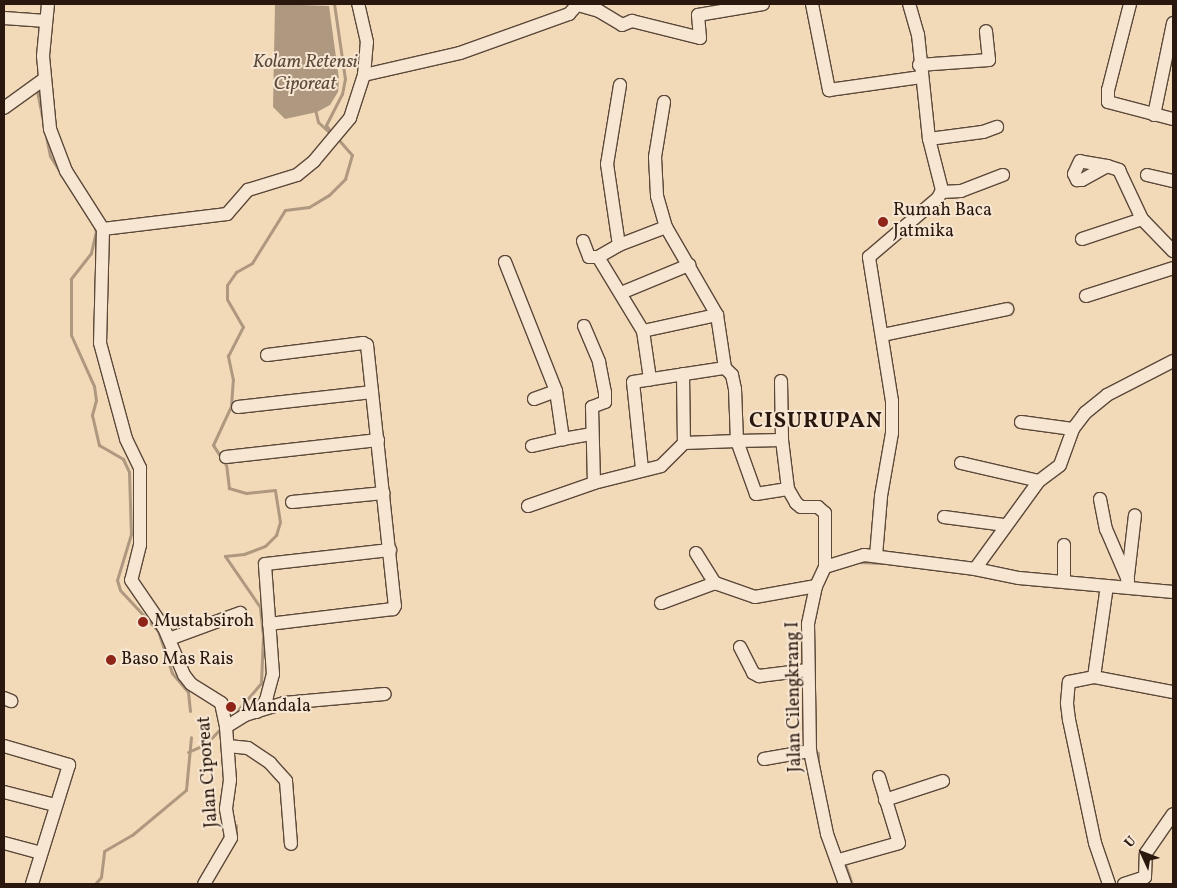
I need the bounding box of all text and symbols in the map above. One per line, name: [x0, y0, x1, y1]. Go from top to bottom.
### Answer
water label: Kolam Retensi Ciporeat: [252, 52, 358, 96]
place label: Rumah Baca Jatmika: [893, 201, 992, 243]
marker: Rumah Baca Jatmika: [877, 216, 889, 228]
district label: CISURUPAN: [748, 409, 884, 435]
place label: Mustabsiroh: [154, 611, 254, 633]
marker: Mustabsiroh: [136, 615, 150, 629]
street label: Jalan Cilengkrang I: [783, 621, 807, 773]
place label: Baso Mas Rais: [121, 649, 233, 671]
marker: Baso Mas Rais: [105, 654, 117, 666]
place label: Mandala: [241, 696, 311, 718]
marker: Mandala: [225, 701, 237, 713]
street label: Jalan Ciporeat: [194, 716, 224, 828]
north arrow: [1117, 828, 1167, 878]
text: U: [1120, 832, 1141, 852]

